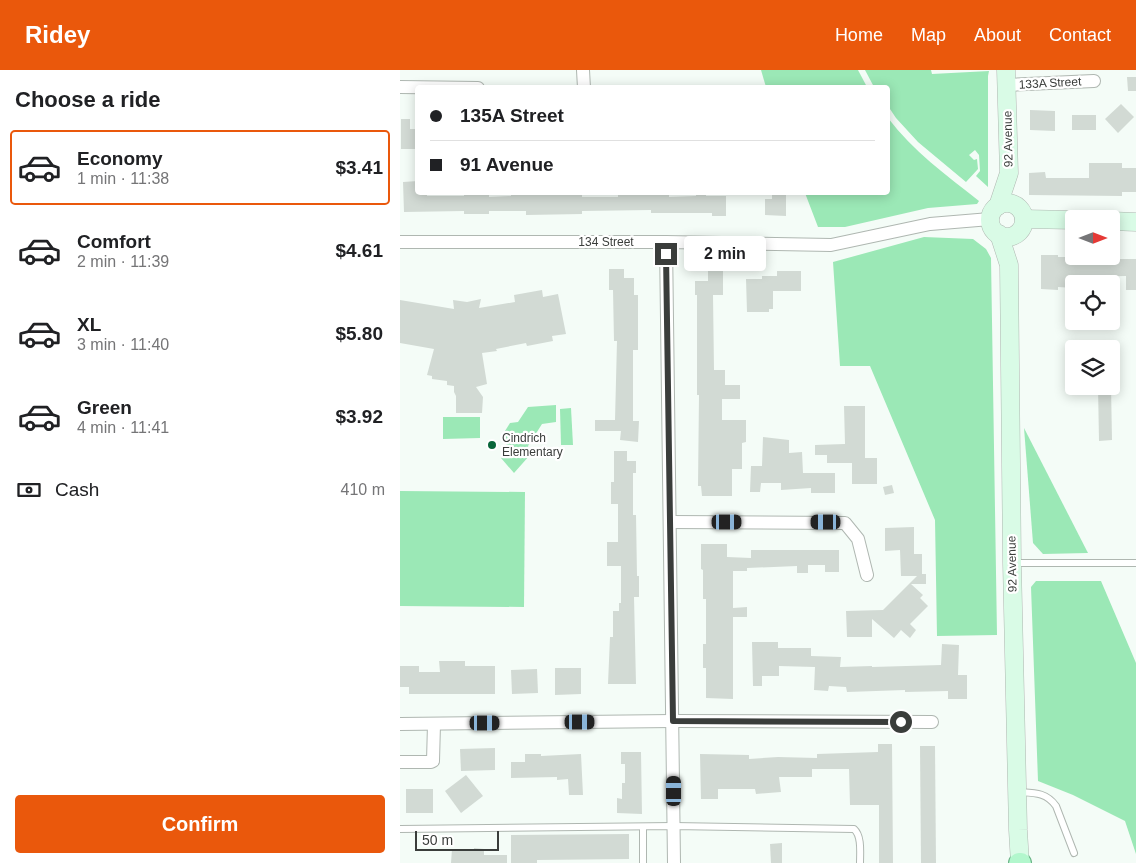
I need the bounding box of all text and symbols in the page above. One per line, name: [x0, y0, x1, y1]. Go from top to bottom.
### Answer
text: Ridey: [25, 21, 90, 48]
text: Home: [835, 25, 883, 45]
text: Map: [911, 25, 946, 45]
text: About: [974, 25, 1021, 45]
text: Contact: [1049, 25, 1111, 45]
street label: 133A Street: [1018, 74, 1082, 92]
text: Choose a ride: [15, 87, 160, 112]
text: 135A Street: [460, 105, 564, 126]
street label: 92 Avenue: [1001, 110, 1015, 167]
icon: car: [17, 145, 62, 190]
text: Economy: [77, 148, 163, 169]
text: 91 Avenue: [460, 154, 554, 175]
text: $3.41: [335, 157, 383, 178]
text: 1 min · 11:38: [77, 170, 169, 187]
north arrow: [1065, 210, 1120, 265]
map controls: [1065, 210, 1120, 395]
icon: car: [17, 228, 62, 273]
text: Comfort: [77, 231, 151, 252]
street label: 134 Street: [578, 235, 634, 249]
callout: 2 min: [684, 236, 766, 272]
text: $4.61: [335, 240, 383, 261]
route end: [655, 243, 677, 265]
text: 2 min: [704, 245, 746, 262]
text: 2 min · 11:39: [77, 253, 169, 270]
button: locate: [1065, 275, 1120, 330]
icon: car: [17, 311, 62, 356]
text: XL: [77, 314, 101, 335]
text: $5.80: [335, 323, 383, 344]
text: 3 min · 11:40: [77, 336, 169, 353]
button: layers: [1065, 340, 1120, 395]
icon: car: [17, 394, 62, 439]
text: Green: [77, 397, 132, 418]
text: $3.92: [335, 406, 383, 427]
text: 4 min · 11:41: [77, 419, 169, 436]
place label: Cindrich Elementary: [502, 431, 563, 459]
marker: Cindrich Elementary: [486, 439, 498, 451]
icon: cash: [15, 476, 43, 504]
text: Cash: [55, 479, 99, 500]
text: 410 m: [341, 481, 385, 498]
car: [712, 515, 742, 530]
car: [811, 515, 841, 530]
street label: 92 Avenue: [1005, 535, 1019, 592]
route start: [890, 711, 912, 733]
car: [565, 715, 595, 730]
car: [470, 716, 500, 731]
car: [666, 776, 681, 806]
button: Confirm: [15, 795, 385, 853]
scale bar: [415, 828, 499, 851]
text: 50 m: [422, 832, 453, 848]

